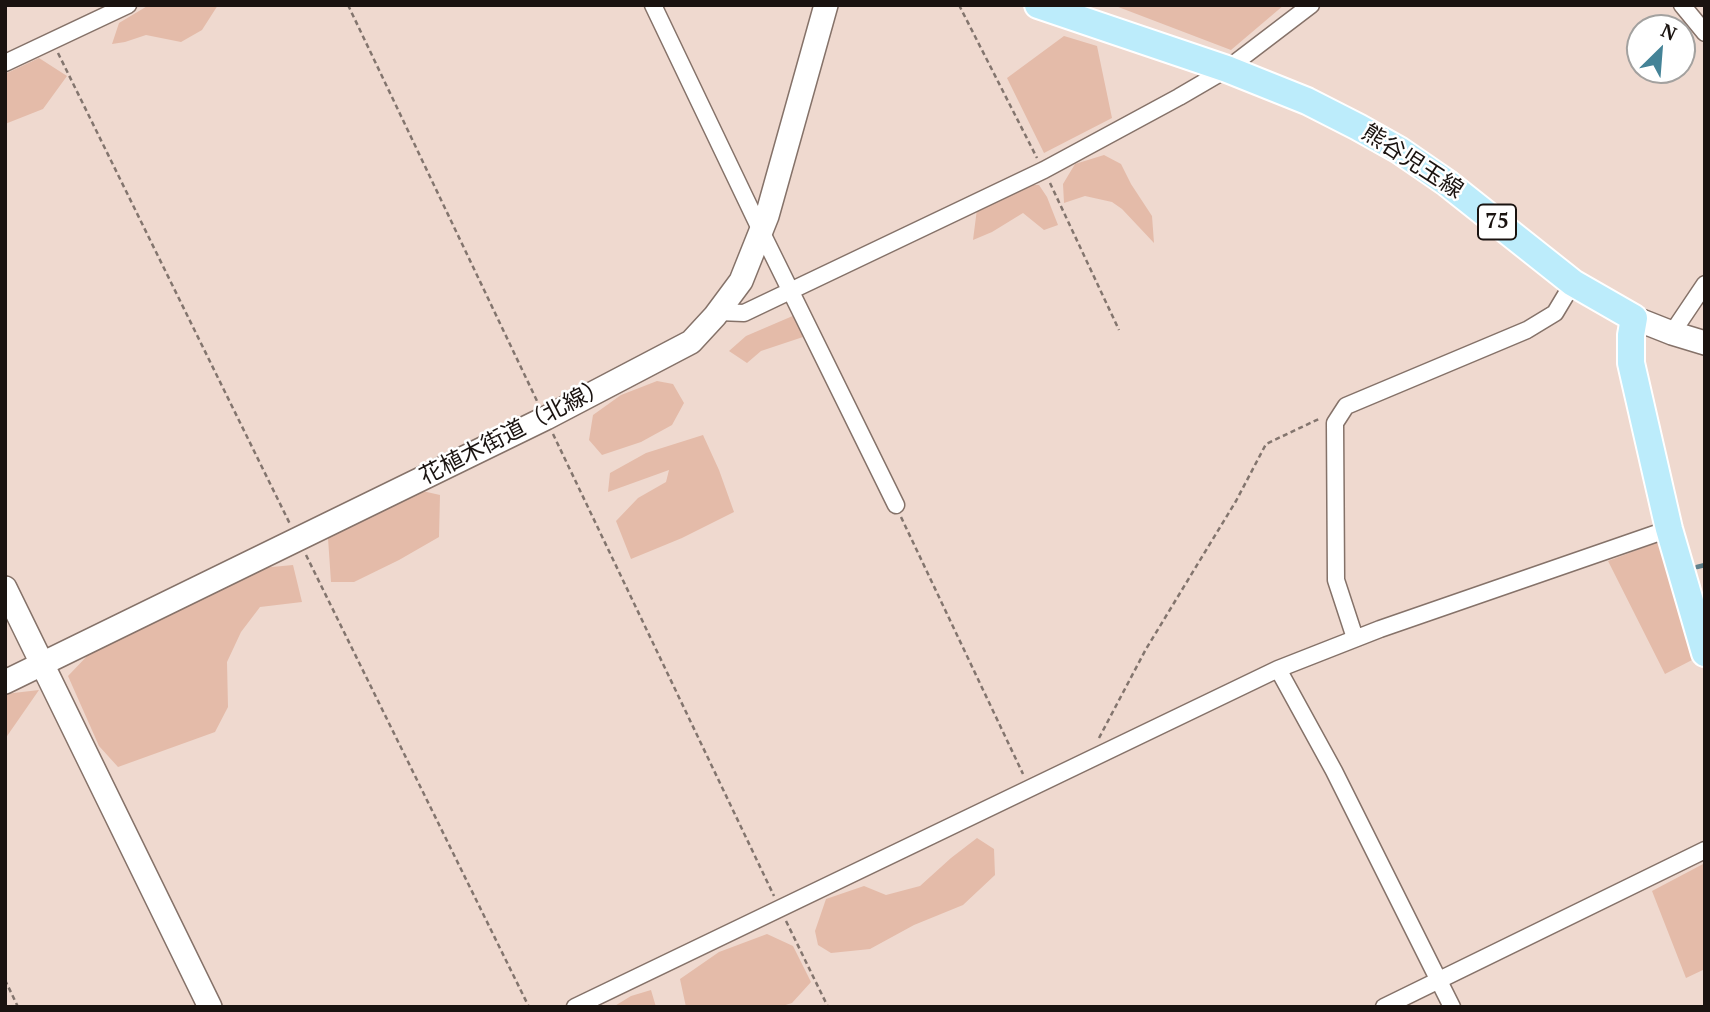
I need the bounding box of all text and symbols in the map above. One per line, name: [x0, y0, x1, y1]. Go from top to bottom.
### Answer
north arrow: [1626, 14, 1696, 84]
text: N: [1657, 17, 1681, 46]
street label: 熊谷児玉線: [1356, 119, 1468, 205]
road number: 75: [1478, 204, 1516, 240]
street label: 花植木街道（北線）: [416, 373, 612, 491]

